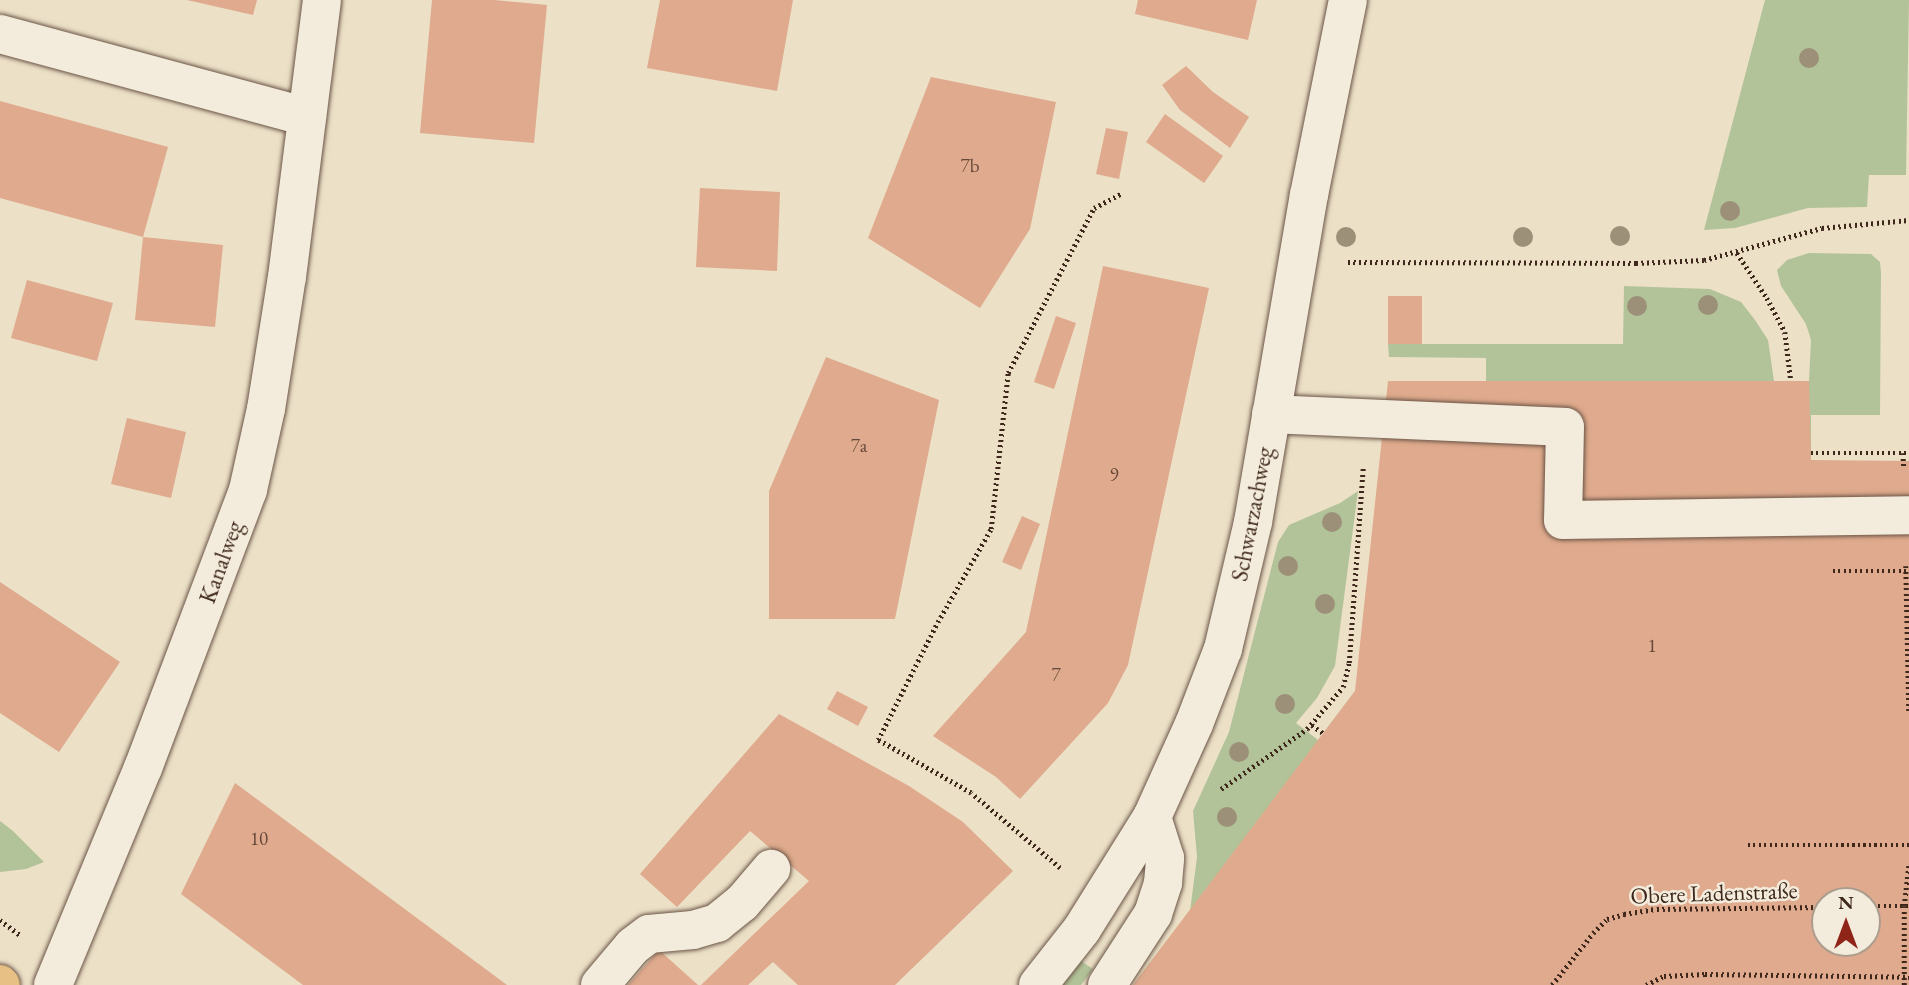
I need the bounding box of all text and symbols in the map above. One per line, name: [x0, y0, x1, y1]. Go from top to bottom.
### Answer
house number: 7b: [961, 155, 979, 177]
house number: 7a: [851, 435, 867, 457]
street label: Schwarzachweg: [1225, 445, 1279, 583]
house number: 9: [1109, 464, 1119, 486]
street label: Kanalweg: [193, 517, 249, 607]
house number: 1: [1647, 635, 1657, 657]
house number: 7: [1051, 664, 1061, 686]
house number: 10: [250, 828, 268, 850]
street label: Obere Ladenstraße: [1630, 876, 1798, 910]
north arrow: [1811, 887, 1881, 957]
text: N: [1838, 890, 1854, 915]

